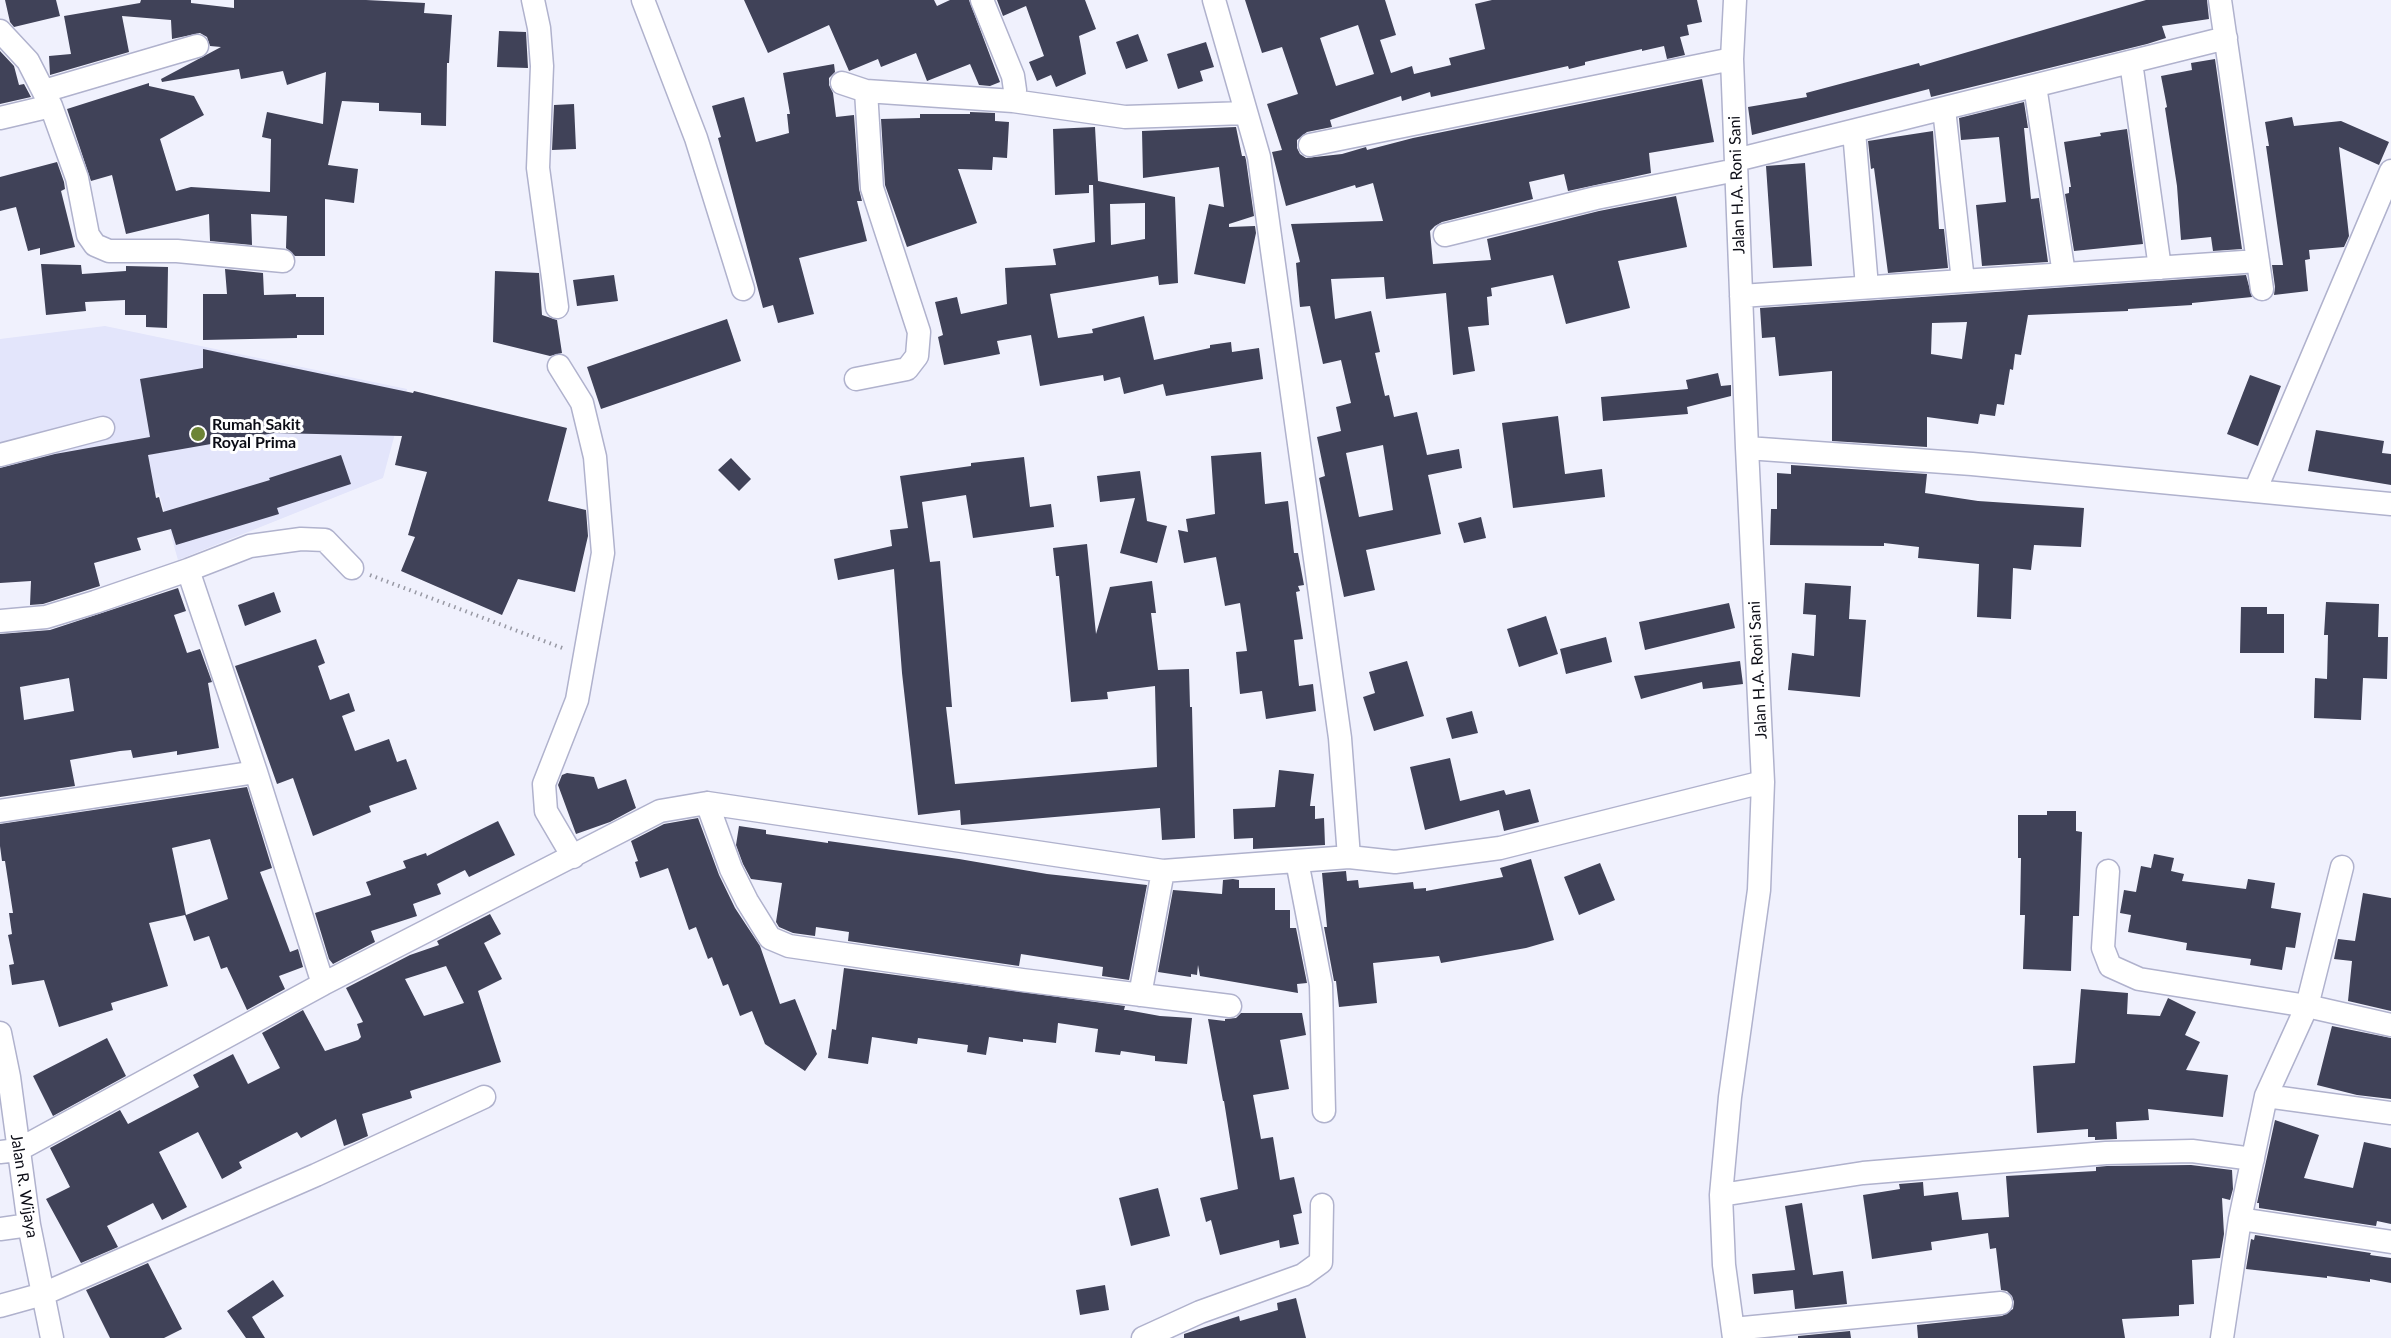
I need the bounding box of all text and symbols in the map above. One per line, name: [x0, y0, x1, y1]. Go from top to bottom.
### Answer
street label: Jalan H.A. Roni Sani: [1725, 115, 1749, 255]
place label: Rumah Sakit Royal Prima: [212, 415, 301, 453]
marker: Rumah Sakit Royal Prima: [189, 425, 207, 443]
street label: Jalan H.A. Roni Sani: [1745, 600, 1771, 740]
street label: Jalan R. Wijaya: [6, 1133, 42, 1239]

